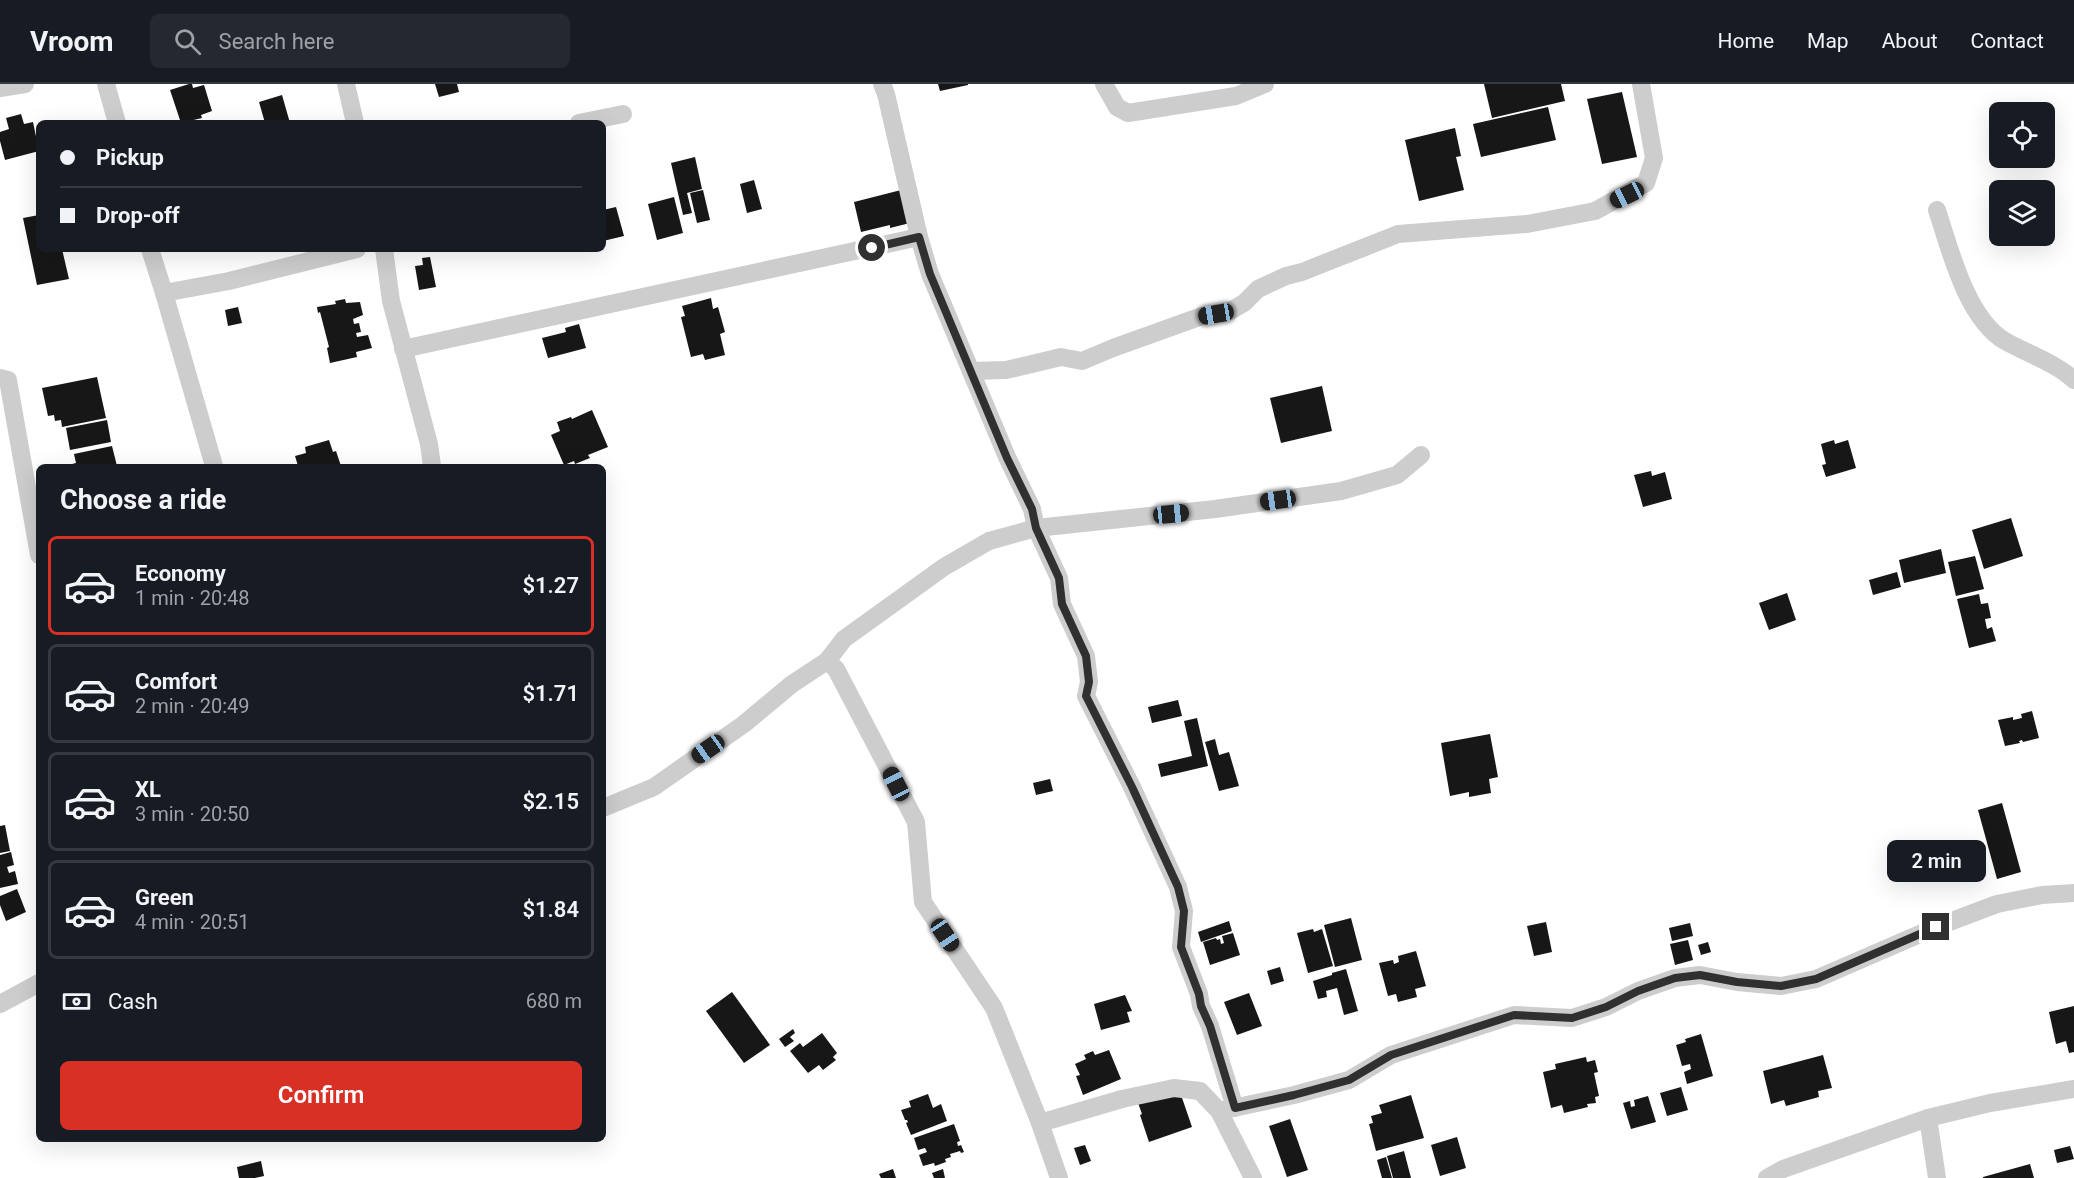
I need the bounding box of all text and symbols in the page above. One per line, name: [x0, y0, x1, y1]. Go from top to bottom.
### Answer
search box: [150, 14, 570, 68]
text: Vroom: [30, 25, 114, 58]
icon: search: [171, 25, 204, 58]
text: Search here: [219, 29, 334, 54]
text: Home: [1718, 29, 1774, 53]
text: Map: [1807, 29, 1849, 53]
text: About: [1882, 29, 1938, 53]
text: Contact: [1971, 29, 2044, 53]
map controls: [1989, 102, 2055, 246]
button: locate: [1989, 102, 2055, 168]
text: Pickup: [96, 145, 164, 170]
car: [1607, 179, 1647, 211]
button: layers: [1989, 180, 2055, 246]
text: Drop-off: [96, 203, 180, 228]
route start: [858, 234, 885, 261]
car: [1197, 302, 1235, 326]
text: Choose a ride: [60, 484, 226, 516]
car: [1259, 489, 1297, 511]
car: [1152, 503, 1190, 525]
icon: car: [63, 559, 117, 613]
text: Economy: [135, 561, 226, 586]
text: $1.27: [522, 573, 579, 598]
text: 1 min · 20:48: [135, 586, 250, 610]
icon: car: [63, 667, 117, 721]
text: Comfort: [135, 669, 217, 694]
text: $1.71: [522, 681, 579, 706]
text: 2 min · 20:49: [135, 694, 250, 718]
car: [688, 731, 728, 767]
car: [880, 764, 912, 804]
icon: car: [63, 775, 117, 829]
text: XL: [135, 777, 161, 802]
text: $2.15: [522, 789, 579, 814]
text: 3 min · 20:50: [135, 802, 250, 826]
callout: 2 min: [1886, 840, 1986, 882]
text: 2 min: [1911, 849, 1962, 873]
icon: car: [63, 883, 117, 937]
text: Green: [135, 885, 194, 910]
text: $1.84: [522, 897, 579, 922]
text: 4 min · 20:51: [135, 910, 250, 934]
route end: [1922, 913, 1949, 940]
car: [927, 915, 963, 955]
icon: cash: [60, 985, 93, 1018]
text: Cash: [108, 989, 158, 1014]
text: 680 m: [526, 989, 582, 1013]
button: Confirm: [60, 1061, 582, 1130]

